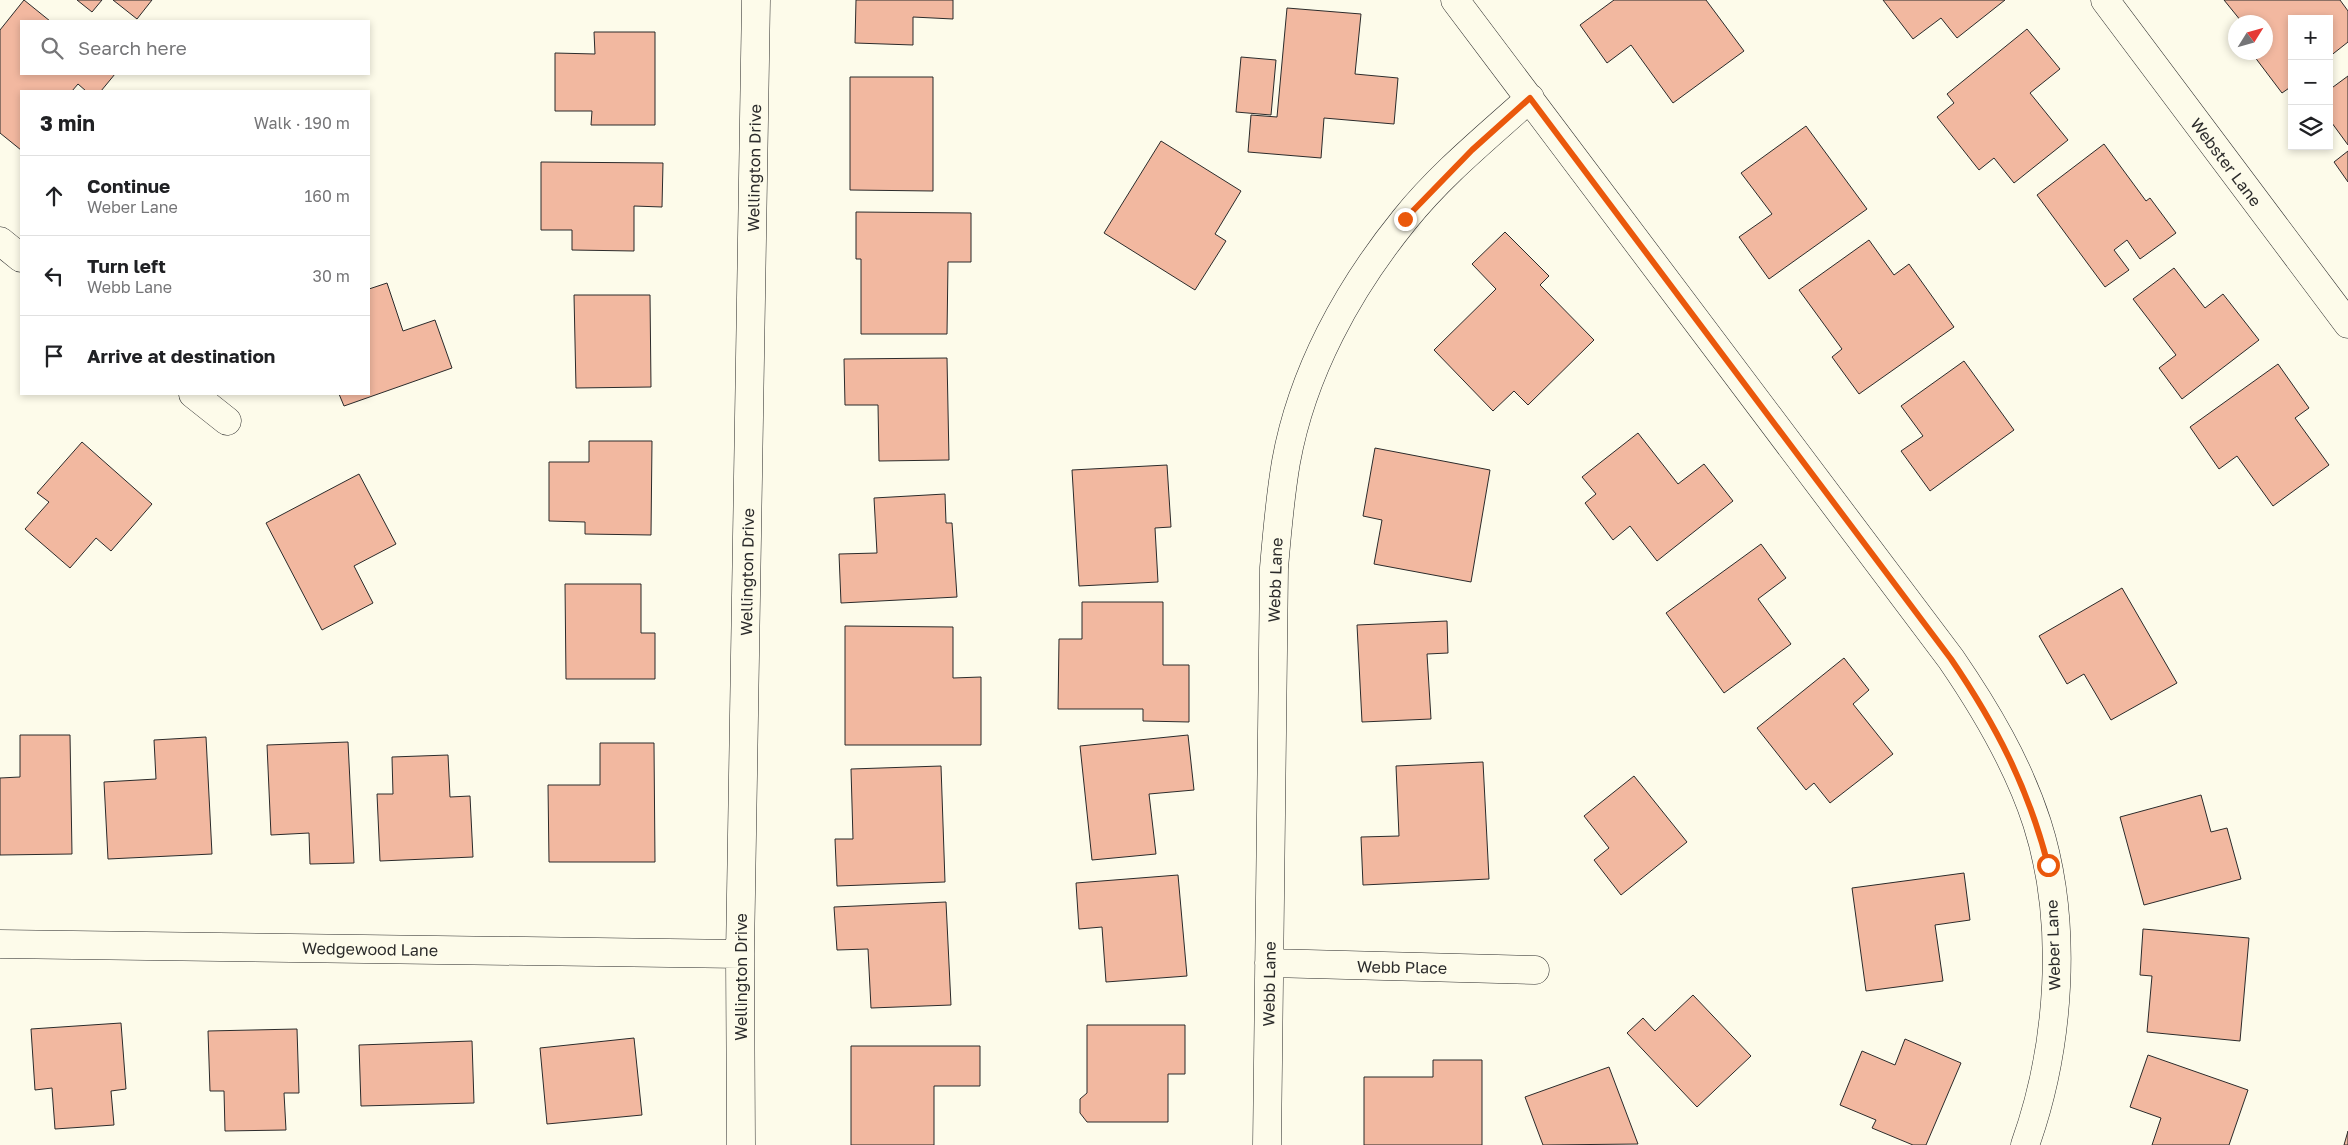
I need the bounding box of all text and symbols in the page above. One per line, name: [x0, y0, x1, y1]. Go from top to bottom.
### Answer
north arrow: [2228, 15, 2273, 60]
map controls: [2288, 15, 2333, 150]
button: +: [2288, 15, 2333, 60]
search box: [20, 20, 370, 75]
icon: search: [38, 34, 66, 62]
text: Search here: [78, 36, 187, 59]
button: −: [2288, 60, 2333, 105]
street label: Wellington Drive: [743, 104, 765, 232]
button: layers: [2288, 105, 2333, 150]
text: 3 min: [40, 110, 95, 136]
text: Walk · 190 m: [254, 113, 350, 133]
street label: Webster Lane: [2186, 114, 2266, 210]
text: Continue: [87, 174, 170, 197]
icon: ahead: [40, 182, 68, 210]
text: 160 m: [304, 186, 350, 206]
text: Weber Lane: [87, 197, 178, 217]
route end: [1394, 208, 1417, 231]
text: Turn left: [87, 254, 166, 277]
icon: left: [40, 262, 68, 290]
text: 30 m: [313, 266, 350, 286]
text: Webb Lane: [87, 277, 172, 297]
icon: arrive: [40, 342, 68, 370]
text: Arrive at destination: [87, 344, 275, 367]
street label: Wellington Drive: [736, 508, 758, 636]
street label: Webb Lane: [1264, 537, 1286, 623]
route start: [2037, 854, 2060, 877]
street label: Weber Lane: [2041, 899, 2065, 991]
street label: Wellington Drive: [731, 913, 751, 1041]
street label: Wedgewood Lane: [302, 938, 438, 960]
street label: Webb Lane: [1258, 941, 1280, 1027]
street label: Webb Place: [1357, 956, 1447, 978]

